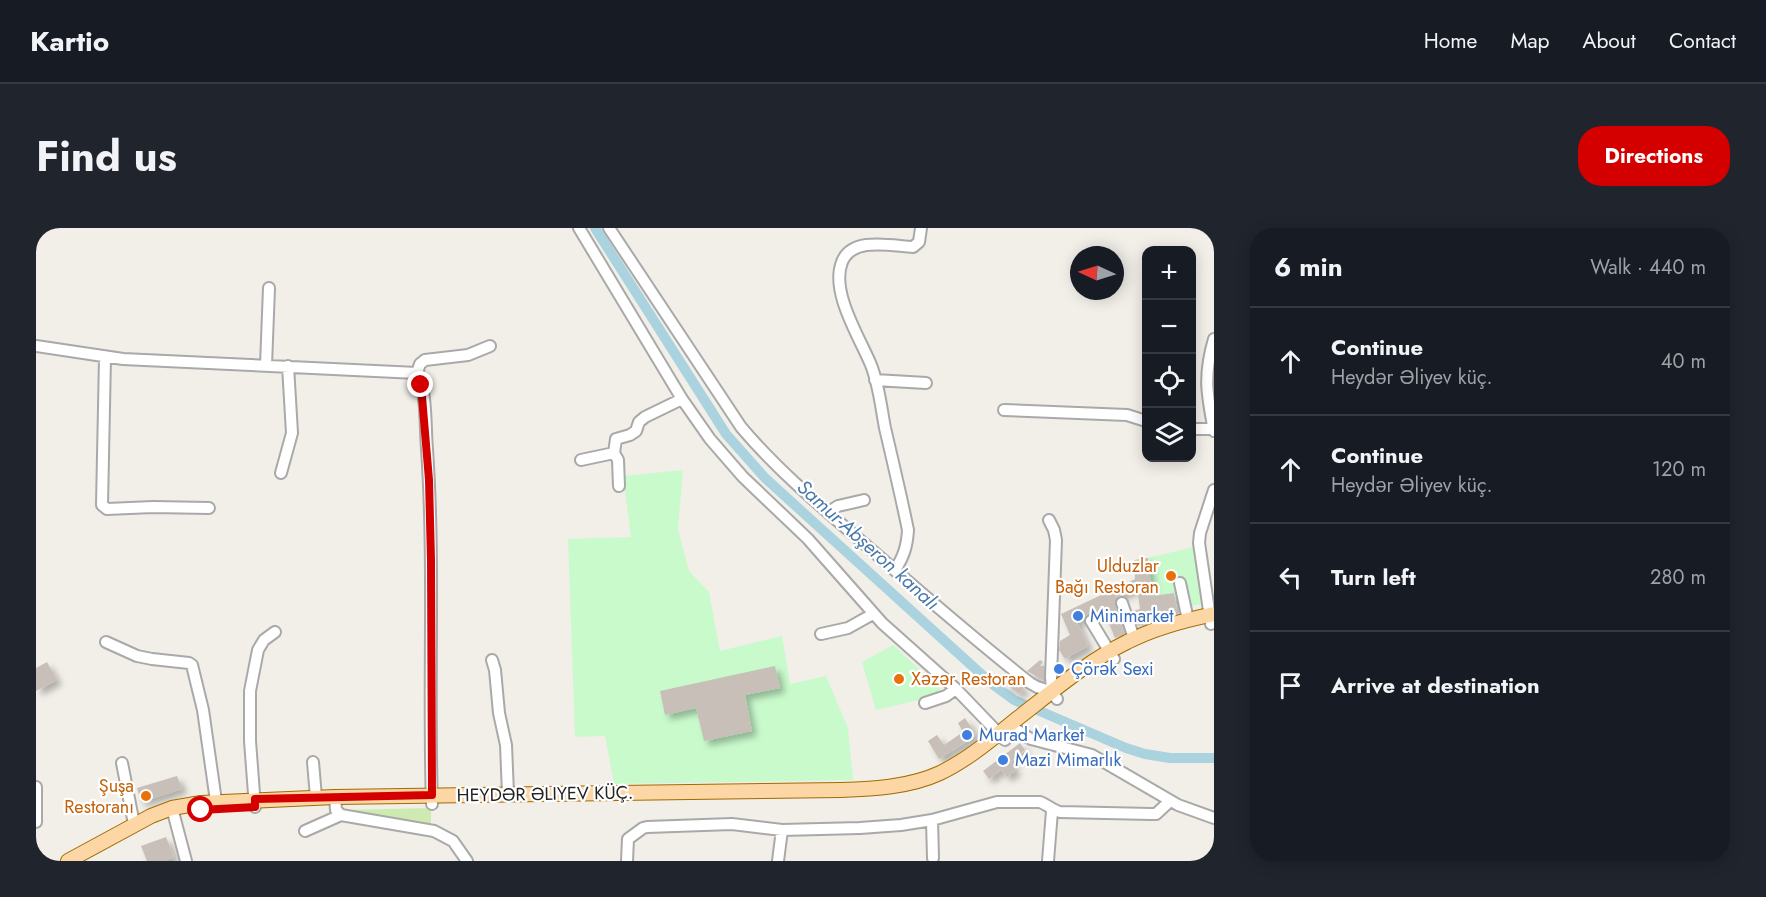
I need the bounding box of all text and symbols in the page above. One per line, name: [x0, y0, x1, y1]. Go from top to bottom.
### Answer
text: Kartio: [30, 21, 109, 62]
text: Home: [1424, 26, 1477, 56]
text: Map: [1510, 26, 1550, 56]
text: About: [1583, 26, 1636, 56]
text: Contact: [1669, 26, 1736, 56]
text: Find us: [36, 126, 177, 187]
button: Directions: [1578, 126, 1730, 186]
north arrow: [1070, 246, 1124, 300]
map controls: [1142, 246, 1196, 462]
button: +: [1142, 246, 1196, 300]
text: 6 min: [1274, 248, 1343, 286]
text: Walk · 440 m: [1590, 253, 1706, 282]
button: −: [1142, 300, 1196, 354]
text: Continue: [1331, 331, 1423, 363]
icon: ahead: [1274, 345, 1307, 378]
text: 40 m: [1661, 347, 1706, 376]
button: locate: [1142, 354, 1196, 408]
text: Heydər Əliyev küç.: [1331, 363, 1493, 392]
route end: [407, 371, 433, 397]
button: layers: [1142, 408, 1196, 462]
text: Continue: [1331, 439, 1423, 471]
icon: ahead: [1274, 453, 1307, 486]
text: 120 m: [1652, 455, 1706, 484]
text: Heydər Əliyev küç.: [1331, 471, 1493, 500]
water label: Samur-Abşeron kanalı: [790, 473, 946, 617]
place label: Ulduzlar Bağı Restoran: [1055, 553, 1160, 600]
icon: left: [1274, 561, 1307, 594]
text: Turn left: [1331, 561, 1416, 593]
text: 280 m: [1650, 563, 1706, 592]
marker: Ulduzlar Bağı Restoran: [1164, 569, 1178, 583]
place label: Minimarket: [1090, 603, 1174, 629]
marker: Minimarket: [1071, 609, 1085, 623]
place label: Çörək Sexi: [1071, 656, 1154, 682]
marker: Çörək Sexi: [1052, 662, 1066, 676]
place label: Xəzər Restoran: [911, 666, 1026, 692]
icon: arrive: [1274, 669, 1307, 702]
text: Arrive at destination: [1331, 669, 1540, 701]
marker: Xəzər Restoran: [892, 672, 906, 686]
place label: Murad Market: [979, 722, 1085, 748]
marker: Murad Market: [960, 728, 974, 742]
place label: Mazi Mimarlık: [1015, 747, 1122, 773]
marker: Mazi Mimarlık: [996, 753, 1010, 767]
place label: Şuşa Restoranı: [64, 773, 134, 820]
street label: HEYDƏR ƏLIYEV KÜÇ.: [456, 779, 634, 809]
marker: Şuşa Restoranı: [139, 789, 153, 803]
route start: [187, 796, 213, 822]

